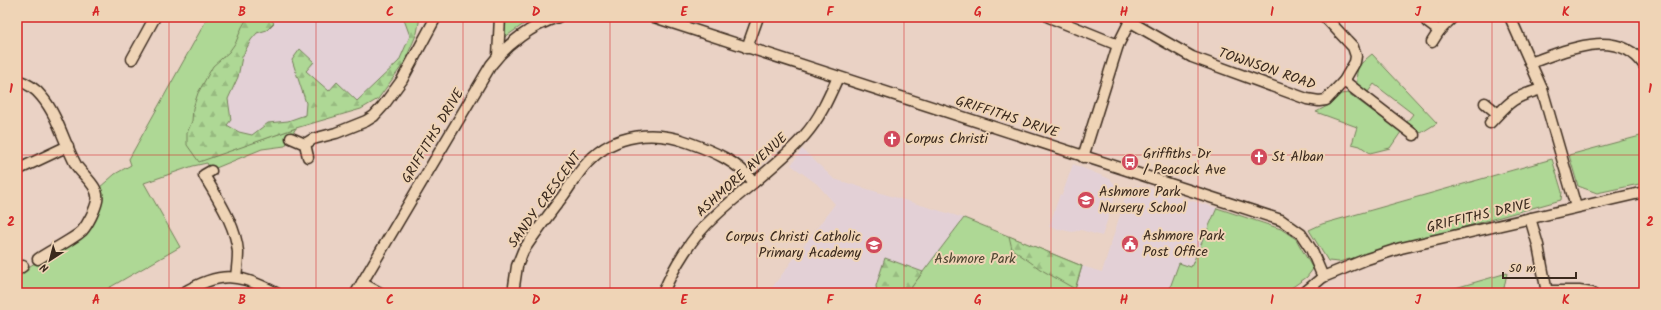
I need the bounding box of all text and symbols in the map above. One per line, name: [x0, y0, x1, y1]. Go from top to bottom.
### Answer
text: A: [92, 2, 100, 23]
text: B: [238, 2, 246, 23]
text: C: [386, 2, 394, 23]
text: D: [532, 2, 541, 23]
text: E: [680, 2, 688, 23]
text: F: [826, 2, 834, 23]
text: G: [974, 2, 982, 23]
text: H: [1120, 2, 1129, 23]
text: I: [1270, 2, 1274, 23]
text: J: [1415, 2, 1422, 23]
text: K: [1562, 2, 1570, 23]
street label: TOWNSON ROAD: [1215, 42, 1319, 96]
text: 1: [9, 79, 13, 100]
text: 1: [1648, 79, 1652, 100]
street label: GRIFFITHS DRIVE: [396, 84, 470, 188]
street label: GRIFFITHS DRIVE: [953, 90, 1062, 144]
street label: ASHMORE AVENUE: [691, 127, 793, 222]
place label: Corpus Christi: [905, 128, 989, 150]
church icon: Corpus Christi: [882, 129, 902, 149]
place label: Griffiths Dr / Peacock Ave: [1143, 143, 1226, 181]
street label: SANDY CRESCENT: [503, 146, 588, 253]
place label: St Alban: [1272, 146, 1324, 168]
church icon: St Alban: [1249, 147, 1269, 167]
bus stop icon: Griffiths Dr / Peacock Ave: [1120, 152, 1140, 172]
place label: Ashmore Park Nursery School: [1099, 181, 1187, 219]
school or university icon: Ashmore Park Nursery School: [1076, 190, 1096, 210]
street label: GRIFFITHS DRIVE: [1424, 193, 1534, 239]
text: 2: [7, 212, 15, 233]
text: 2: [1646, 212, 1654, 233]
place label: Ashmore Park Post Office: [1143, 225, 1225, 263]
place label: Corpus Christi Catholic Primary Academy: [725, 226, 861, 264]
public building icon: Ashmore Park Post Office: [1120, 234, 1140, 254]
school or university icon: Corpus Christi Catholic Primary Academy: [864, 235, 884, 255]
north arrow: [30, 240, 70, 280]
park label: Ashmore Park: [934, 248, 1016, 270]
scale bar: [1503, 254, 1576, 280]
text: N: [37, 258, 53, 277]
text: 50 m: [1509, 259, 1536, 278]
text: A: [92, 290, 100, 310]
text: B: [238, 290, 246, 310]
text: C: [386, 290, 394, 310]
text: D: [532, 290, 541, 310]
text: E: [680, 290, 688, 310]
text: F: [826, 290, 834, 310]
text: G: [974, 290, 982, 310]
text: H: [1120, 290, 1129, 310]
text: I: [1270, 290, 1274, 310]
text: J: [1415, 290, 1422, 310]
text: K: [1562, 290, 1570, 310]

